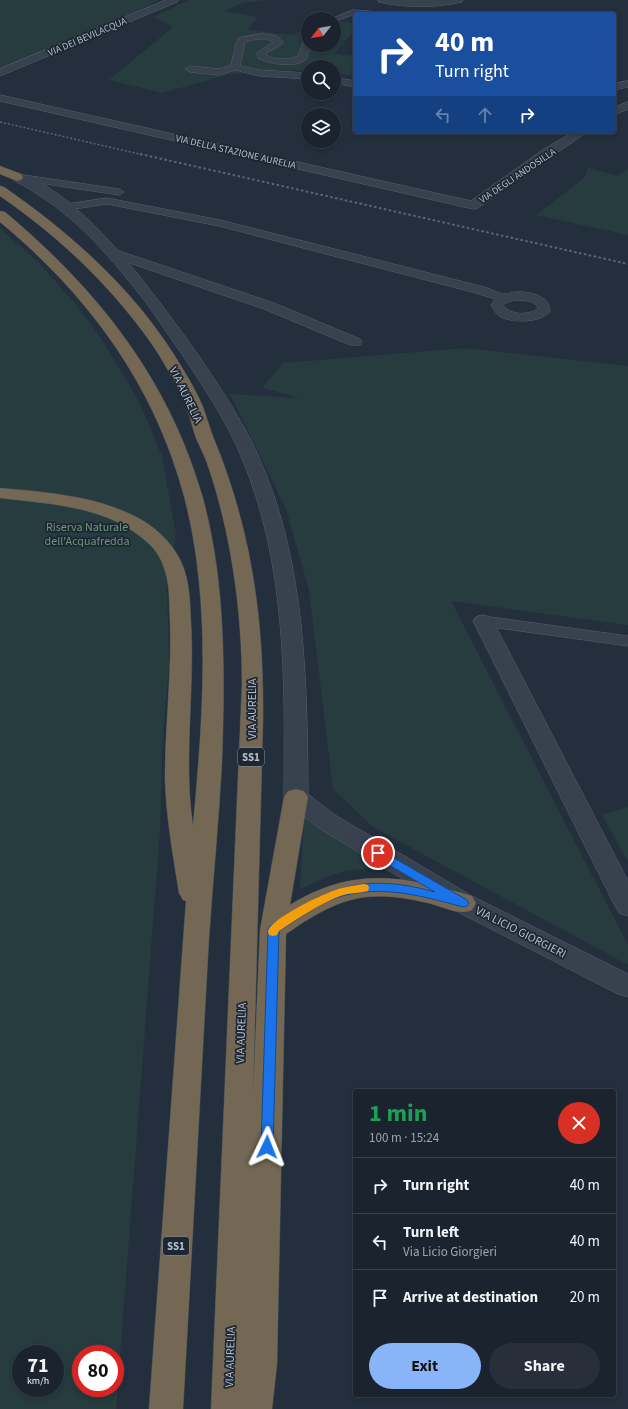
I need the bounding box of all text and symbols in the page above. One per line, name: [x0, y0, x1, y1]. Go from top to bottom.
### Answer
north arrow: [301, 12, 341, 52]
map controls: [301, 12, 341, 148]
street label: VIA DEI BEVILACQUA: [46, 14, 129, 60]
text: 40 m: [435, 22, 494, 62]
icon: right: [369, 28, 421, 80]
text: Turn right: [435, 59, 509, 84]
button: search: [301, 60, 341, 100]
icon: left: [432, 104, 454, 126]
icon: ahead: [474, 104, 496, 126]
icon: right: [516, 104, 538, 126]
button: layers: [301, 108, 341, 148]
street label: VIA DELLA STAZIONE AURELIA: [174, 131, 298, 173]
street label: VIA DEGLI ANDOSILLA: [476, 145, 559, 207]
street label: VIA AURELIA: [165, 364, 207, 427]
park label: Riserva Naturale dell'Acquafredda: [45, 519, 129, 550]
street label: VIA AURELIA: [244, 678, 261, 739]
road number: SS1: [238, 748, 264, 766]
pin: [361, 836, 395, 870]
icon: arrive: [367, 842, 389, 864]
street label: VIA LICIO GIORGIERI: [472, 902, 569, 963]
street label: VIA AURELIA: [232, 1002, 251, 1064]
text: 1 min: [369, 1096, 427, 1131]
button: close: [558, 1102, 600, 1144]
position arrow: [246, 1126, 288, 1168]
text: 100 m · 15:24: [369, 1129, 439, 1147]
icon: right: [369, 1175, 391, 1197]
text: Turn right: [403, 1175, 469, 1196]
text: 40 m: [570, 1175, 600, 1196]
text: Turn left: [403, 1222, 459, 1243]
icon: left: [369, 1231, 391, 1253]
text: 40 m: [570, 1231, 600, 1252]
road number: SS1: [163, 1237, 189, 1255]
text: Via Licio Giorgieri: [403, 1243, 497, 1261]
icon: arrive: [369, 1287, 391, 1309]
text: Arrive at destination: [403, 1287, 538, 1308]
text: 20 m: [570, 1287, 600, 1308]
street label: VIA AURELIA: [221, 1326, 240, 1388]
button: Exit: [369, 1343, 481, 1389]
button: Share: [489, 1343, 600, 1389]
speed limit sign: 80: [72, 1345, 124, 1397]
text: 71: [27, 1352, 49, 1380]
text: km/h: [27, 1374, 49, 1388]

